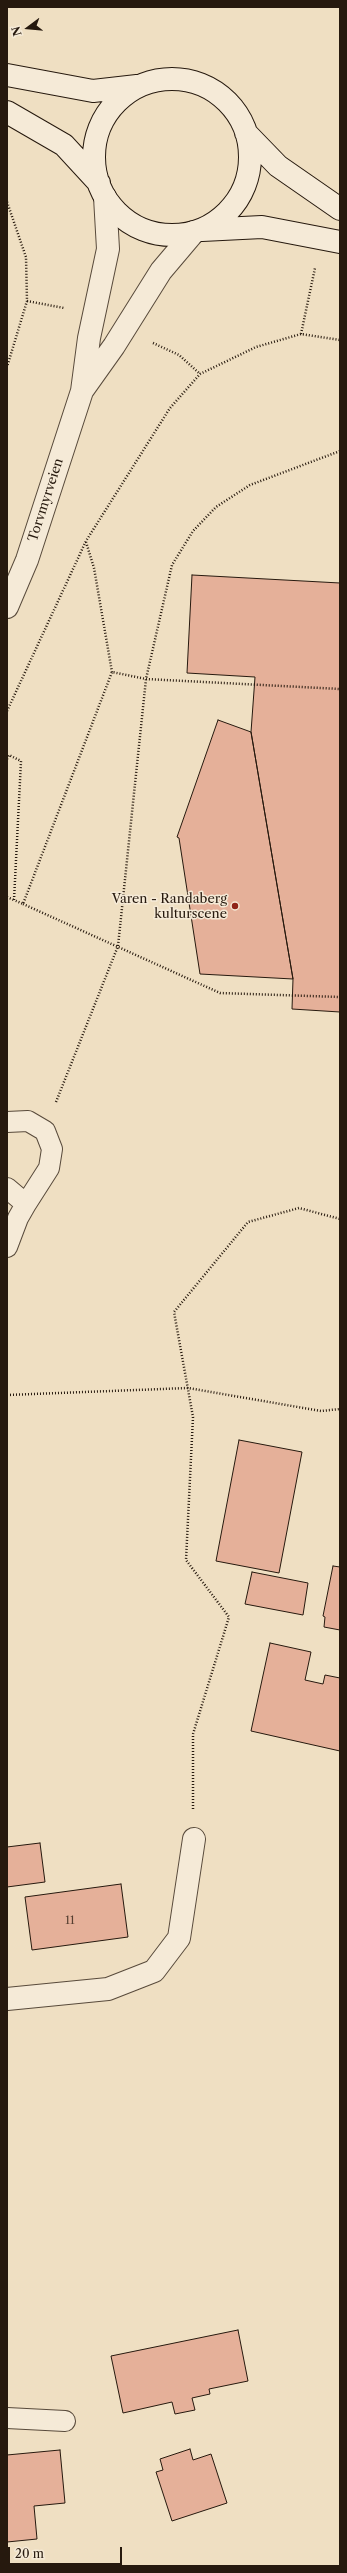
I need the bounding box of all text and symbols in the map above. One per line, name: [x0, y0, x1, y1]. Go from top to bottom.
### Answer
north arrow: [8, 8, 48, 48]
text: N: [8, 25, 25, 38]
street label: Torvmyrveien: [25, 456, 67, 544]
place label: Varen - Randaberg kulturscene: [112, 891, 227, 922]
marker: Varen - Randaberg kulturscene: [230, 901, 240, 911]
house number: 11: [65, 1914, 75, 1928]
scale bar: [10, 2539, 124, 2565]
text: 20 m: [15, 2546, 44, 2561]

